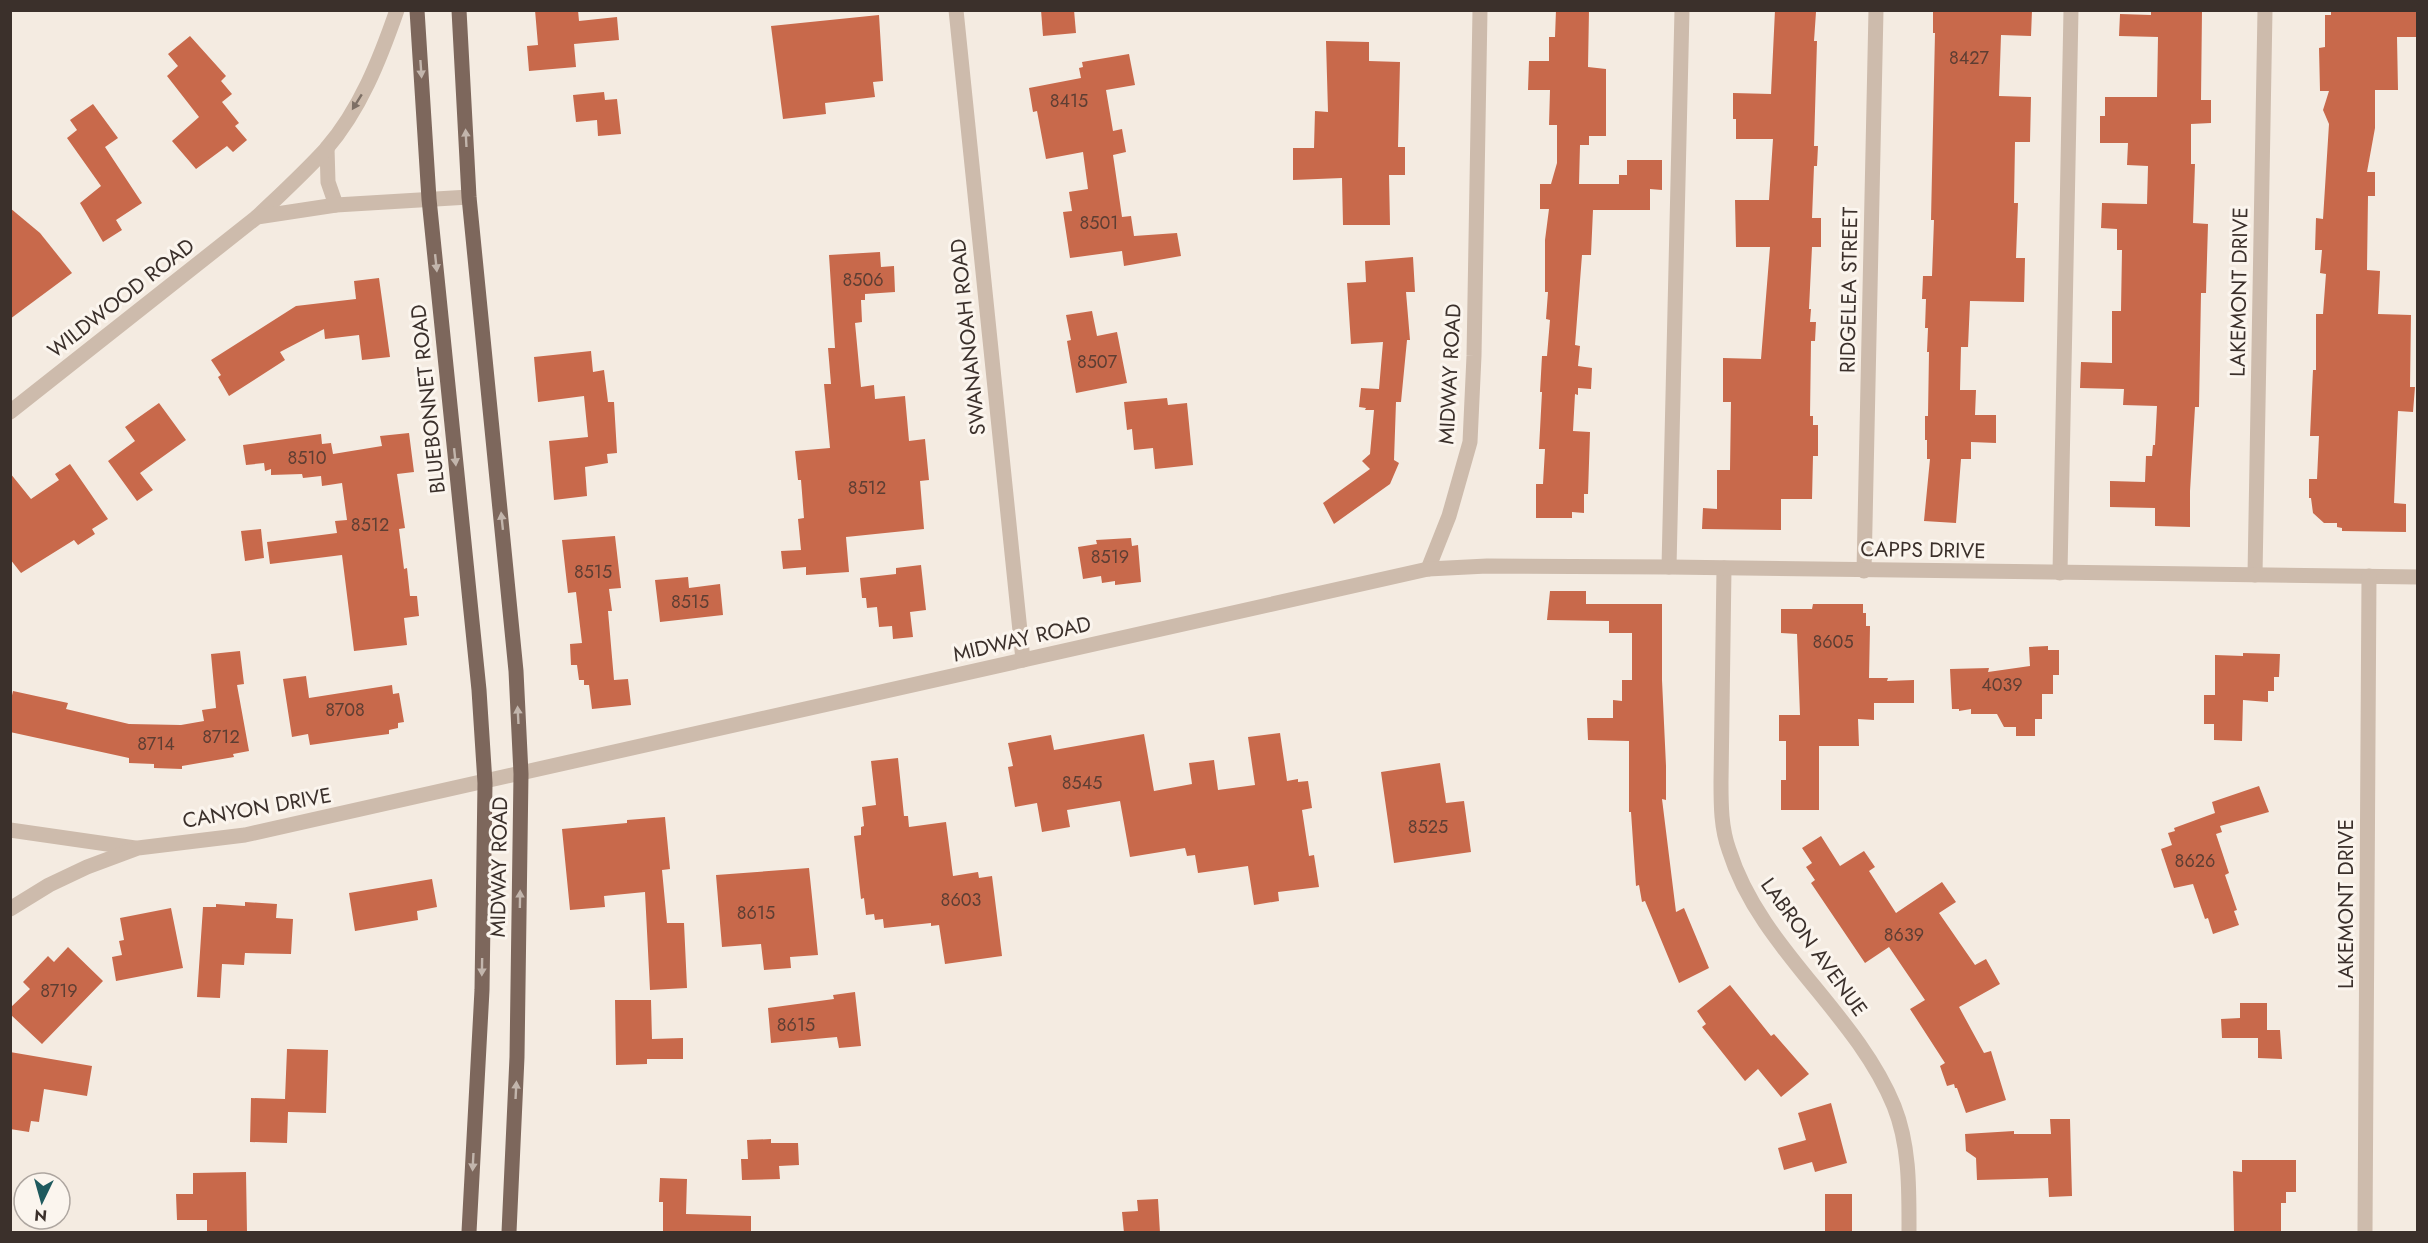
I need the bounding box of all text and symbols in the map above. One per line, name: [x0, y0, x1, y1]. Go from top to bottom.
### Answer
house number: 8427: [1949, 45, 1990, 71]
one-way arrow: [416, 59, 426, 78]
house number: 8415: [1050, 88, 1088, 114]
one-way arrow: [351, 94, 362, 110]
one-way arrow: [461, 129, 470, 148]
street label: RIDGELEA STREET: [1833, 206, 1865, 373]
street label: LAKEMONT DRIVE: [2223, 207, 2255, 377]
house number: 8501: [1080, 210, 1118, 236]
street label: WILDWOOD ROAD: [41, 231, 201, 365]
street label: SWANANOAH ROAD: [943, 237, 993, 437]
one-way arrow: [431, 254, 441, 273]
house number: 8506: [842, 267, 884, 293]
street label: BLUEBONNET ROAD: [403, 303, 453, 495]
street label: MIDWAY ROAD: [1431, 303, 1469, 445]
house number: 8507: [1077, 349, 1118, 375]
house number: 8510: [288, 445, 327, 471]
one-way arrow: [450, 448, 460, 467]
house number: 8512: [848, 475, 886, 501]
one-way arrow: [497, 511, 507, 530]
house number: 8512: [351, 512, 389, 538]
street label: CAPPS DRIVE: [1860, 534, 1986, 566]
house number: 8519: [1091, 544, 1129, 570]
house number: 8515: [574, 559, 612, 585]
house number: 8515: [671, 589, 709, 615]
street label: MIDWAY ROAD: [950, 609, 1094, 669]
house number: 8605: [1812, 629, 1854, 655]
house number: 4039: [1981, 672, 2023, 698]
house number: 8708: [325, 697, 365, 723]
one-way arrow: [514, 706, 523, 725]
house number: 8712: [202, 724, 240, 750]
house number: 8714: [137, 731, 175, 757]
house number: 8545: [1062, 770, 1102, 796]
street label: CANYON DRIVE: [180, 780, 334, 836]
street label: MIDWAY ROAD: [483, 796, 515, 938]
house number: 8525: [1408, 814, 1448, 840]
street label: LAKEMONT DRIVE: [2331, 819, 2361, 989]
house number: 8626: [2175, 848, 2215, 874]
street label: LABRON AVENUE: [1753, 872, 1875, 1022]
house number: 8603: [941, 887, 982, 913]
one-way arrow: [516, 890, 525, 909]
house number: 8615: [737, 900, 775, 926]
house number: 8639: [1884, 922, 1924, 948]
one-way arrow: [478, 958, 487, 977]
house number: 8719: [40, 978, 78, 1004]
house number: 8615: [777, 1012, 815, 1038]
one-way arrow: [511, 1081, 520, 1100]
one-way arrow: [468, 1152, 477, 1171]
north arrow: [12, 1171, 72, 1231]
text: N: [33, 1203, 48, 1227]

